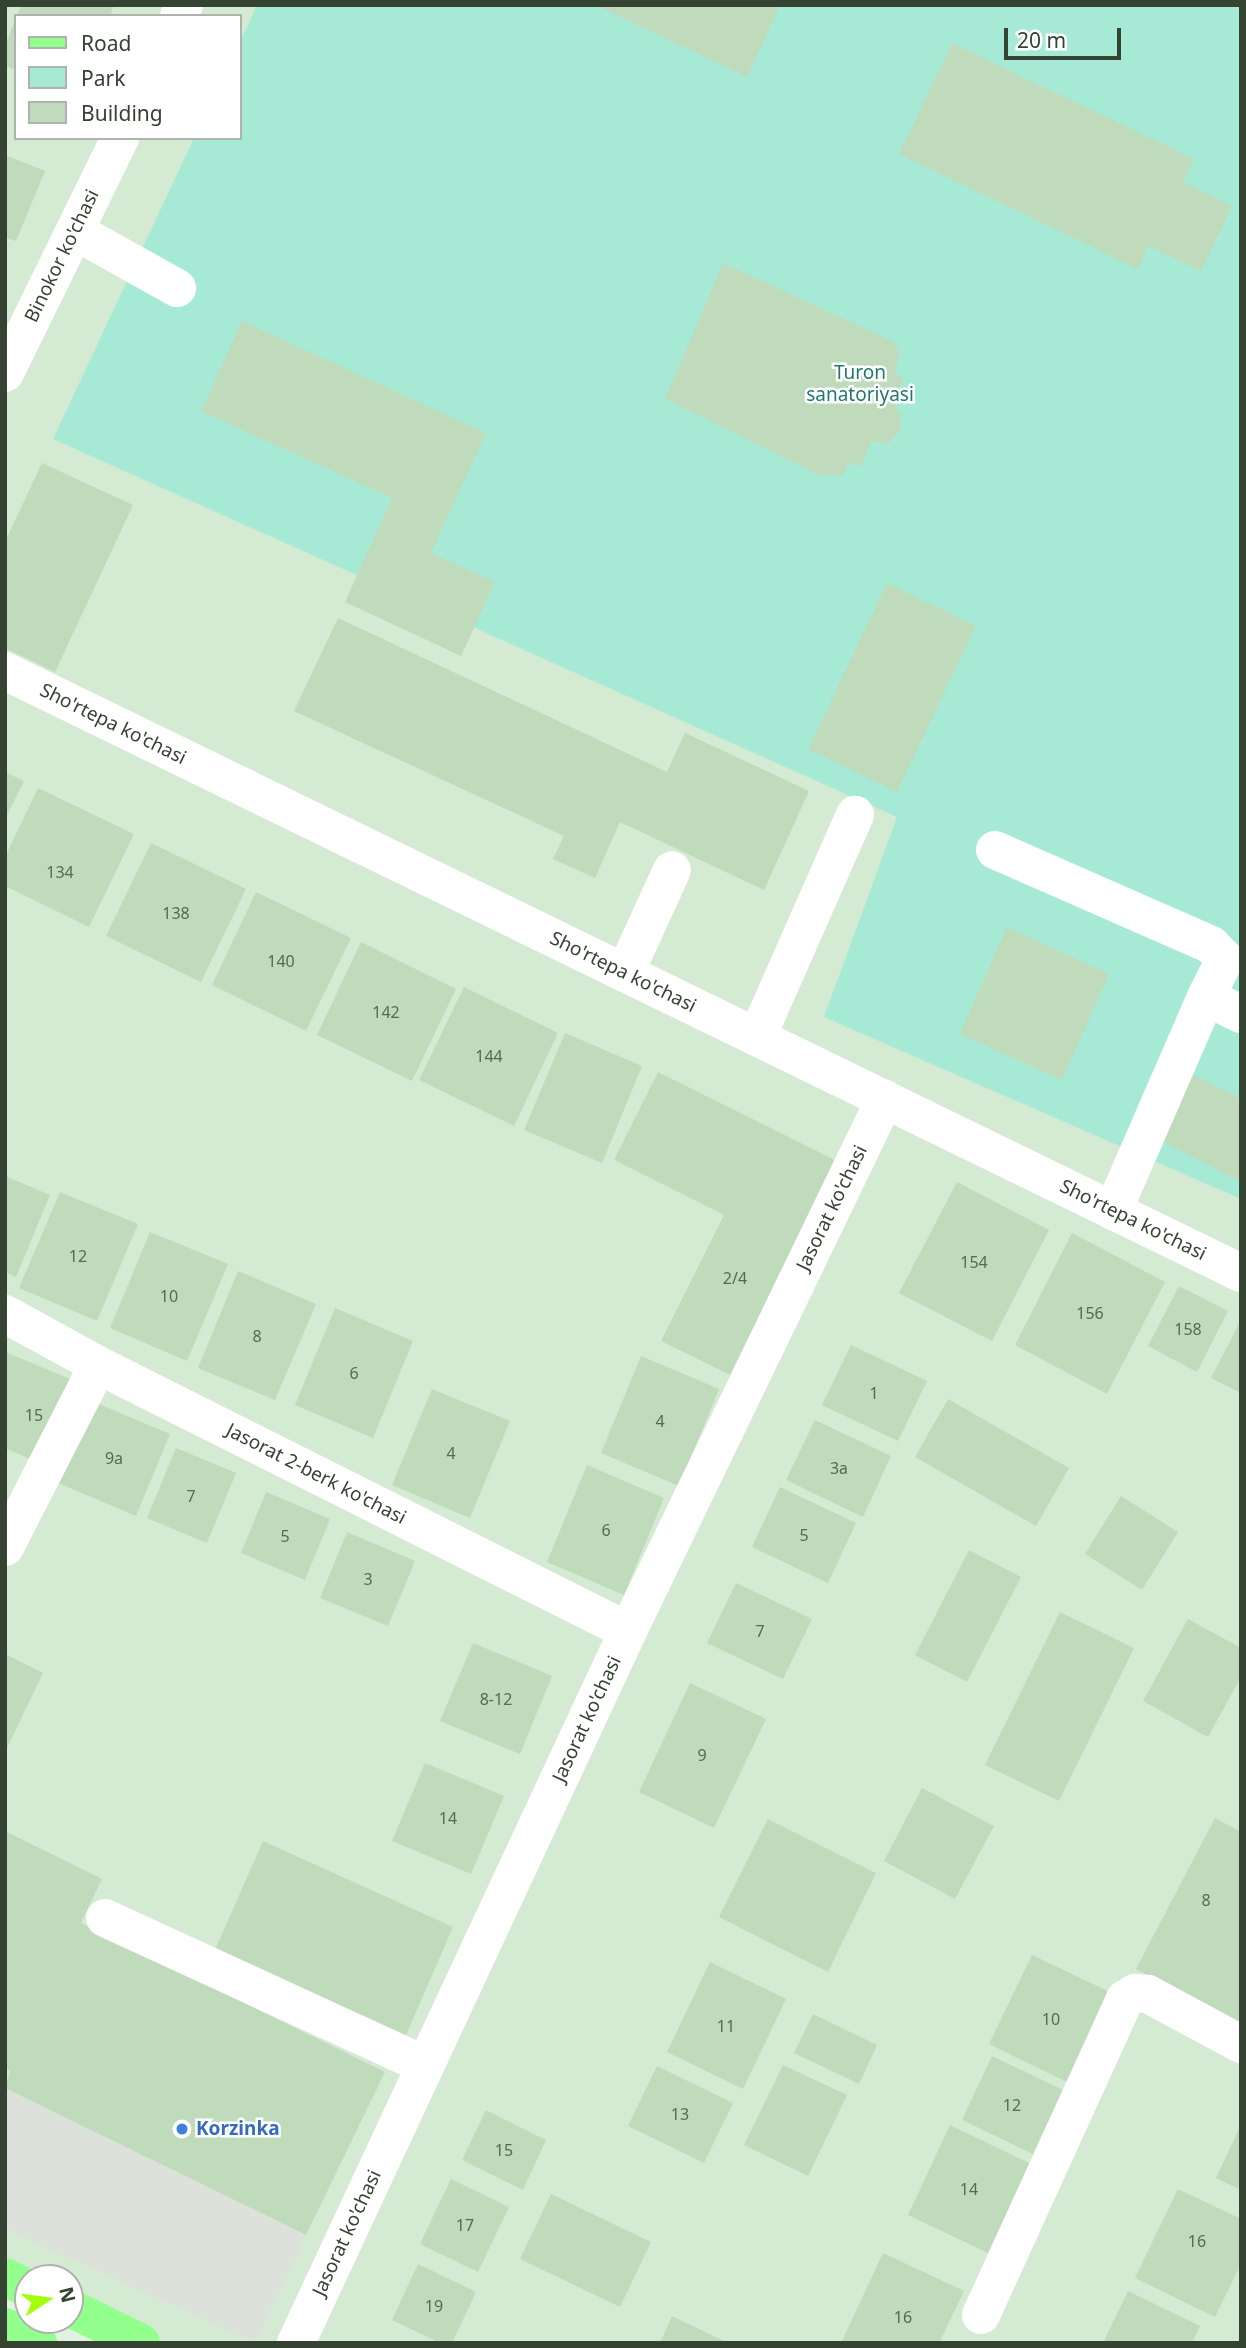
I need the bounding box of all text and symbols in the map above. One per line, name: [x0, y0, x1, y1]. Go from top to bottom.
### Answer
legend: [14, 14, 242, 140]
scale bar: [1008, 14, 1125, 58]
text: 20 m: [1017, 26, 1066, 54]
text: Road: [81, 29, 131, 57]
text: Park: [81, 64, 125, 92]
text: Building: [81, 99, 163, 127]
street label: Binokor ko'chasi: [20, 186, 104, 326]
park label: Turon sanatoriyasi: [806, 362, 914, 406]
street label: Sho'rtepa ko'chasi: [36, 679, 190, 769]
house number: 134: [46, 862, 74, 882]
house number: 138: [162, 903, 190, 923]
street label: Sho'rtepa ko'chasi: [546, 927, 700, 1017]
house number: 140: [267, 951, 295, 971]
house number: 142: [372, 1002, 400, 1022]
house number: 144: [475, 1046, 503, 1066]
street label: Jasorat ko'chasi: [792, 1142, 872, 1274]
street label: Sho'rtepa ko'chasi: [1056, 1175, 1210, 1265]
house number: 12: [69, 1246, 87, 1266]
house number: 154: [960, 1252, 988, 1272]
house number: 2/4: [723, 1268, 747, 1288]
house number: 10: [160, 1286, 178, 1306]
house number: 156: [1076, 1303, 1104, 1323]
house number: 158: [1174, 1319, 1202, 1339]
house number: 8: [252, 1326, 262, 1346]
house number: 6: [349, 1363, 359, 1383]
house number: 1: [869, 1383, 879, 1403]
house number: 15: [25, 1405, 43, 1425]
house number: 4: [655, 1411, 665, 1431]
street label: Jasorat 2-berk ko'chasi: [222, 1419, 410, 1529]
house number: 4: [446, 1443, 456, 1463]
house number: 9a: [105, 1448, 123, 1468]
house number: 3а: [830, 1458, 848, 1478]
house number: 7: [186, 1486, 196, 1506]
house number: 6: [601, 1520, 611, 1540]
house number: 5: [799, 1525, 809, 1545]
house number: 5: [280, 1526, 290, 1546]
house number: 3: [363, 1569, 373, 1589]
house number: 7: [755, 1621, 765, 1641]
street label: Jasorat ko'chasi: [548, 1652, 626, 1786]
house number: 8-12: [480, 1689, 512, 1709]
house number: 9: [697, 1745, 707, 1765]
house number: 14: [439, 1808, 457, 1828]
house number: 8: [1201, 1890, 1211, 1910]
house number: 10: [1042, 2009, 1060, 2029]
house number: 11: [717, 2016, 735, 2036]
house number: 12: [1003, 2095, 1021, 2115]
house number: 13: [671, 2104, 689, 2124]
place label: Korzinka: [196, 2118, 280, 2140]
marker: Korzinka: [174, 2121, 190, 2137]
house number: 15: [495, 2140, 513, 2160]
street label: Jasorat ko'chasi: [308, 2166, 386, 2300]
house number: 14: [960, 2179, 978, 2199]
house number: 17: [456, 2215, 474, 2235]
house number: 16: [1188, 2231, 1206, 2251]
north arrow: [14, 2264, 84, 2334]
text: N: [53, 2284, 82, 2305]
house number: 19: [425, 2296, 443, 2316]
house number: 16: [894, 2307, 912, 2327]

